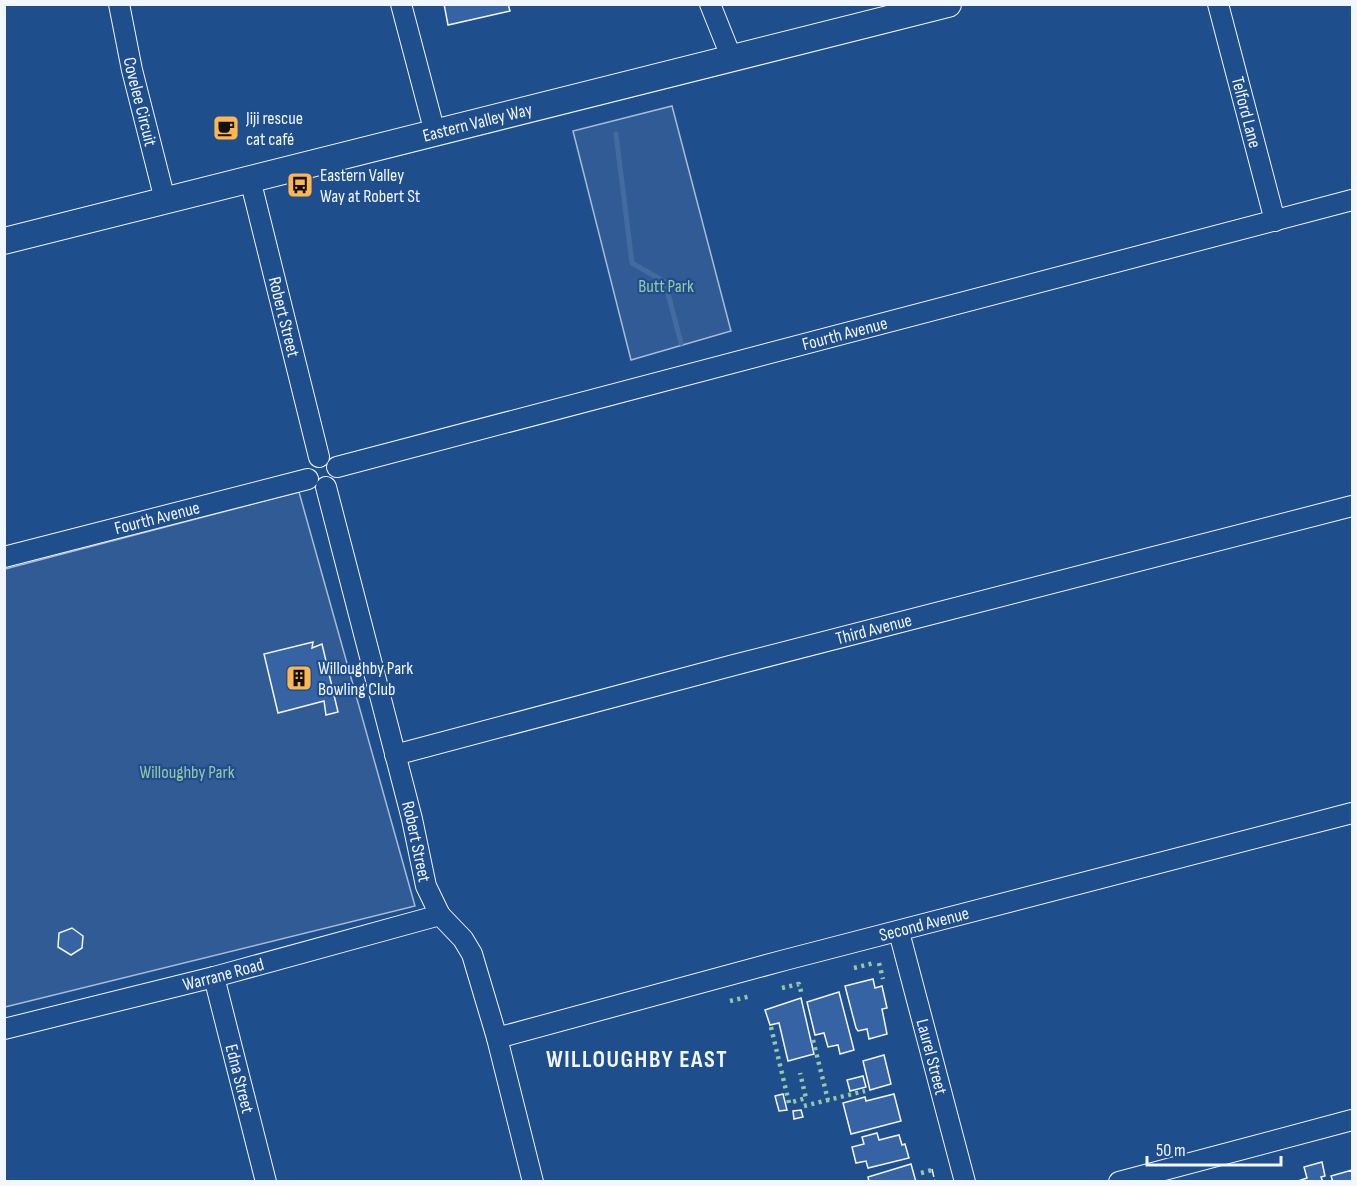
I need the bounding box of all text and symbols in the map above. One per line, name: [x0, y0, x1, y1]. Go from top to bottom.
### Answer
street label: Covelee Circuit: [119, 55, 161, 149]
street label: Telford Lane: [1227, 75, 1265, 150]
street label: Eastern Valley Way: [421, 99, 534, 146]
place label: Jiji rescue cat café: [245, 108, 303, 150]
cafe icon: Jiji rescue cat café: [211, 113, 241, 143]
place label: Eastern Valley Way at Robert St: [320, 165, 421, 207]
bus stop icon: Eastern Valley Way at Robert St: [285, 170, 315, 200]
street label: Robert Street: [264, 275, 304, 360]
park label: Butt Park: [638, 276, 694, 297]
street label: Fourth Avenue: [800, 313, 890, 355]
street label: Fourth Avenue: [112, 497, 202, 539]
street label: Third Avenue: [834, 610, 914, 649]
place label: Willoughby Park Bowling Club: [318, 658, 413, 700]
building icon: Willoughby Park Bowling Club: [284, 663, 314, 693]
park label: Willoughby Park: [139, 762, 235, 783]
street label: Robert Street: [397, 799, 435, 884]
street label: Second Avenue: [877, 903, 971, 946]
street label: Warrane Road: [181, 954, 266, 995]
street label: Laurel Street: [911, 1017, 952, 1098]
street label: Edna Street: [220, 1042, 258, 1116]
district label: WILLOUGHBY EAST: [546, 1045, 728, 1074]
scale bar: [1147, 1129, 1280, 1167]
text: 50 m: [1156, 1140, 1186, 1161]

